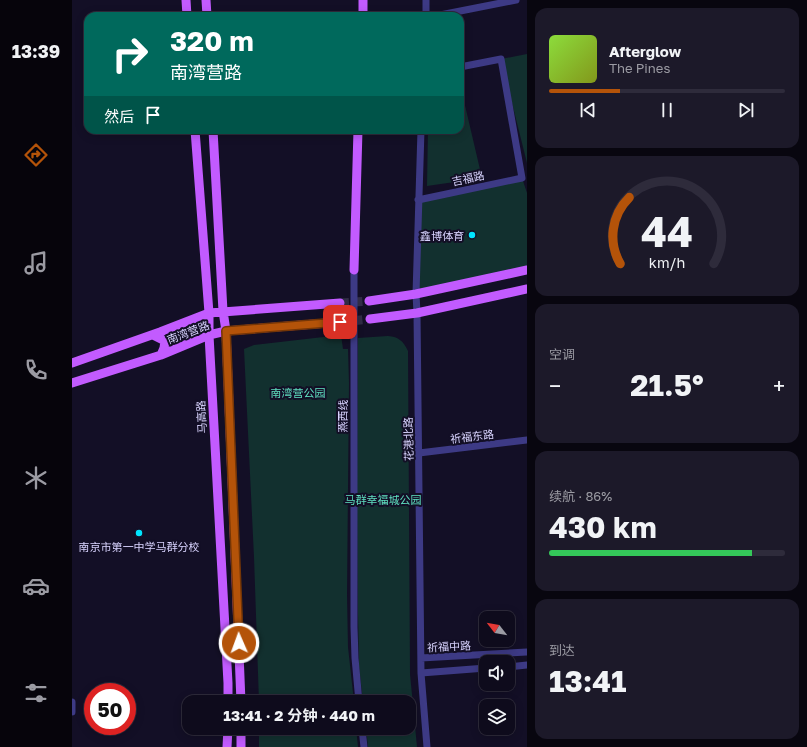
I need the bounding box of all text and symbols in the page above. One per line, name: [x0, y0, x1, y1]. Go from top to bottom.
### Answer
text: 320 m: [170, 24, 254, 57]
icon: right: [104, 28, 156, 80]
text: 13:39: [12, 40, 60, 62]
text: Afterglow: [609, 42, 681, 60]
text: The Pines: [609, 60, 670, 76]
text: 南湾营路: [170, 61, 242, 83]
icon: previous: [577, 99, 599, 121]
icon: pause: [656, 99, 678, 121]
icon: next: [735, 99, 757, 121]
icon: arrive: [142, 104, 164, 126]
text: 然后: [104, 107, 134, 125]
icon: directions: [22, 141, 50, 169]
street label: 吉福路: [451, 168, 485, 188]
text: 44: [641, 205, 693, 255]
place label: 鑫博体育: [420, 229, 464, 242]
marker: 鑫博体育: [467, 230, 477, 240]
icon: music: [22, 249, 50, 277]
text: km/h: [649, 253, 685, 270]
pin: [323, 305, 357, 339]
icon: arrive: [329, 311, 351, 333]
street label: 南湾营路: [165, 318, 211, 346]
text: 空调: [549, 346, 575, 362]
icon: phone: [22, 356, 50, 384]
text: 21.5°: [630, 367, 704, 403]
text: −: [549, 372, 561, 399]
text: +: [773, 372, 785, 399]
park label: 南湾营公园: [271, 386, 326, 399]
street label: 马高路: [194, 400, 208, 434]
street label: 燕西线: [336, 400, 349, 433]
street label: 花港北路: [401, 417, 415, 461]
street label: 祈福东路: [449, 427, 495, 445]
icon: climate: [22, 464, 50, 492]
text: 续航 · 86%: [549, 488, 612, 504]
park label: 马群幸福城公园: [345, 493, 422, 506]
text: 430 km: [549, 509, 657, 545]
marker: 南京市第一中学马群分校: [134, 528, 144, 538]
place label: 南京市第一中学马群分校: [79, 540, 200, 553]
icon: car: [22, 572, 50, 600]
north arrow: [479, 611, 515, 647]
map controls: [479, 611, 515, 735]
position arrow: [218, 622, 260, 664]
street label: 祈福中路: [427, 638, 471, 654]
text: 到达: [549, 642, 575, 658]
button: sound: [479, 655, 515, 691]
text: 13:41: [549, 663, 627, 699]
icon: filters: [22, 679, 50, 707]
speed limit sign: 50: [84, 683, 136, 735]
button: layers: [479, 699, 515, 735]
text: 13:41 · 2 分钟 · 440 m: [223, 706, 375, 724]

